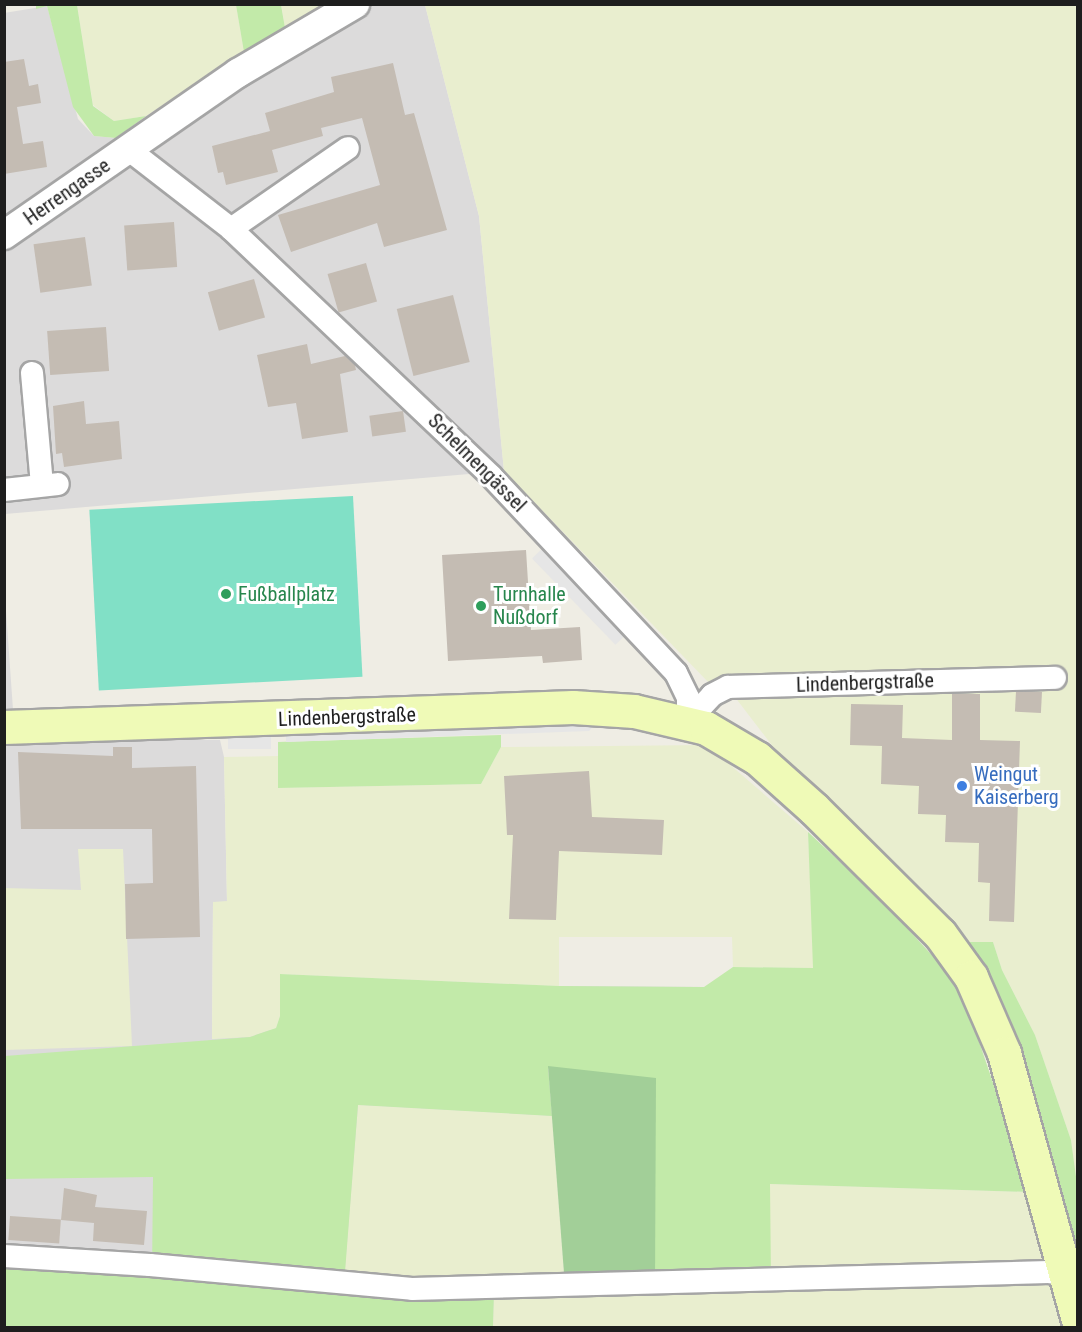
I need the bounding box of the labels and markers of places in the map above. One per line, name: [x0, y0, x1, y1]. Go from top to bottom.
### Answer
place label: Fußballplatz: [238, 582, 335, 606]
place label: Turnhalle Nußdorf: [493, 582, 566, 629]
marker: Fußballplatz: [219, 587, 233, 601]
marker: Turnhalle Nußdorf: [474, 599, 488, 613]
place label: Weingut Kaiserberg: [974, 762, 1059, 809]
marker: Weingut Kaiserberg: [955, 779, 969, 793]

